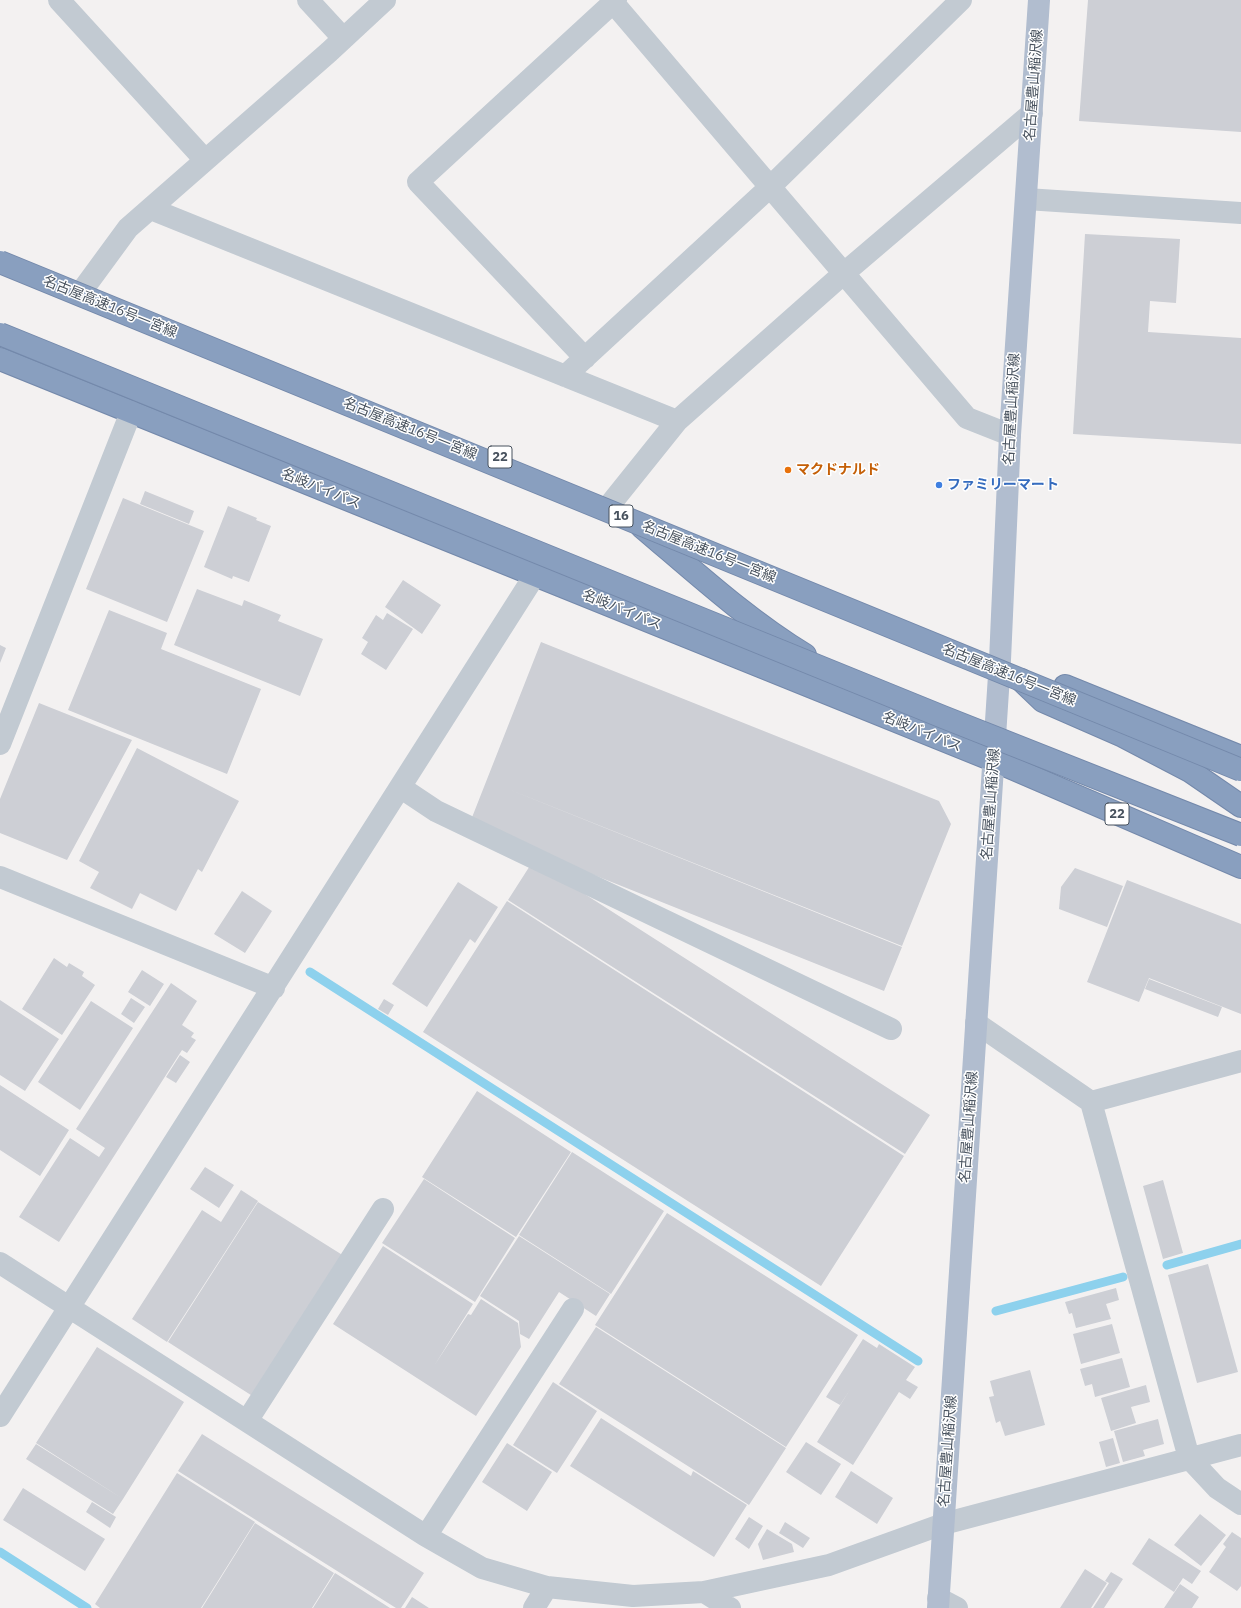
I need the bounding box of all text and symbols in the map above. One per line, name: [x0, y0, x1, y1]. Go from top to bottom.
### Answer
street label: 名古屋豊山稲沢線: [1022, 29, 1046, 141]
street label: 名古屋高速16号一宮線: [41, 272, 179, 342]
street label: 名古屋豊山稲沢線: [1001, 353, 1023, 465]
street label: 名古屋高速16号一宮線: [341, 394, 479, 464]
road number: 22: [488, 446, 512, 468]
place label: マクドナルド: [796, 462, 880, 478]
street label: 名岐バイパス: [279, 465, 363, 513]
marker: マクドナルド: [783, 465, 793, 475]
place label: ファミリーマート: [947, 477, 1059, 493]
marker: ファミリーマート: [934, 480, 944, 490]
road number: 16: [609, 505, 633, 527]
street label: 名古屋高速16号一宮線: [640, 517, 778, 587]
street label: 名岐バイパス: [580, 586, 664, 634]
street label: 名古屋高速16号一宮線: [940, 640, 1078, 710]
street label: 名岐バイパス: [880, 708, 964, 756]
street label: 名古屋豊山稲沢線: [979, 748, 1003, 860]
road number: 22: [1105, 803, 1129, 825]
street label: 名古屋豊山稲沢線: [957, 1071, 981, 1183]
street label: 名古屋豊山稲沢線: [936, 1395, 960, 1507]

